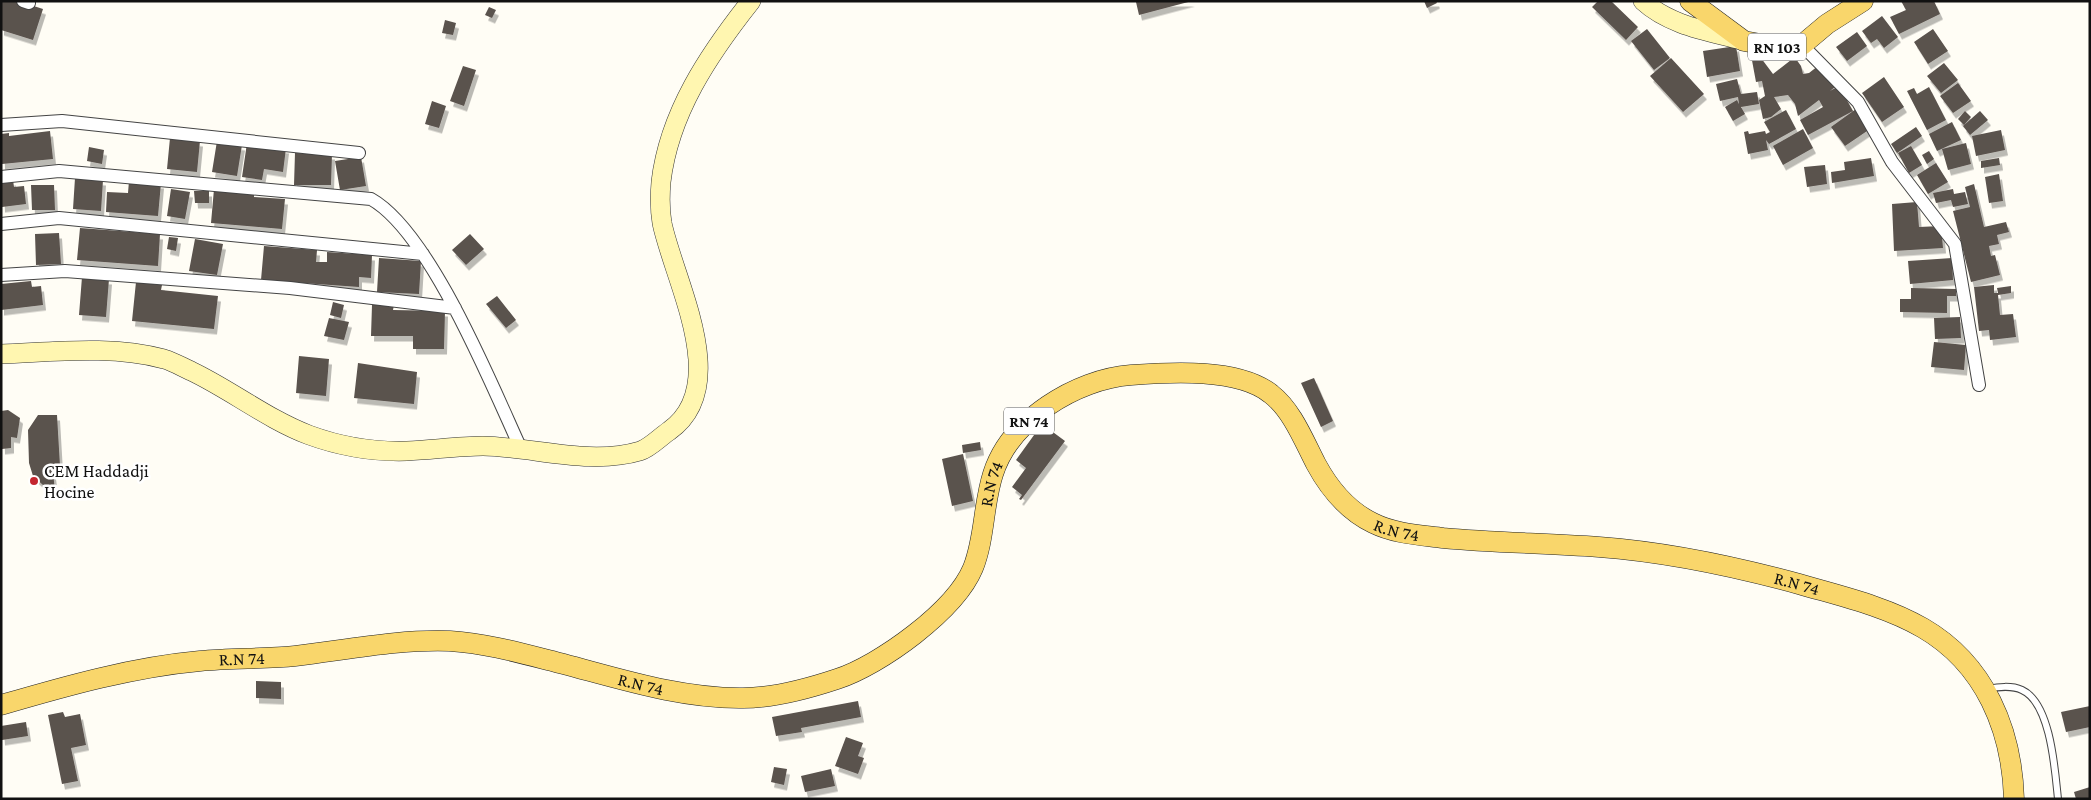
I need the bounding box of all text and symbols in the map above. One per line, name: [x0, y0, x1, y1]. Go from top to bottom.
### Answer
road number: RN 103: [1748, 34, 1806, 61]
road number: RN 74: [1004, 408, 1054, 434]
street label: R.N 74: [976, 458, 1007, 508]
place label: CEM Haddadji Hocine: [44, 461, 149, 502]
marker: CEM Haddadji Hocine: [28, 475, 40, 487]
street label: R.N 74: [1371, 515, 1421, 545]
street label: R.N 74: [1772, 568, 1822, 599]
street label: R.N 74: [218, 648, 265, 670]
street label: R.N 74: [616, 669, 665, 699]

